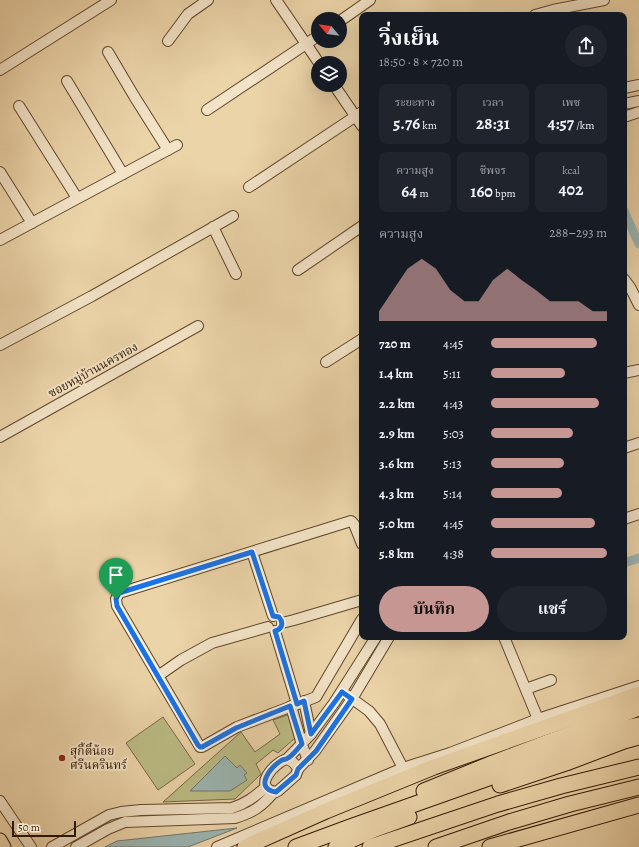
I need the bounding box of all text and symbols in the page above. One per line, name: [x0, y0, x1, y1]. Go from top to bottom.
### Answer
north arrow: [311, 12, 347, 48]
map controls: [311, 12, 347, 92]
text: วิ่งเย็น: [379, 23, 439, 53]
button: share: [565, 25, 607, 67]
text: 18:50 · 8 × 720 m: [379, 53, 463, 70]
button: layers: [311, 56, 347, 92]
text: ระยะทาง: [395, 95, 435, 110]
text: เวลา: [482, 95, 504, 110]
text: เพซ: [562, 95, 580, 110]
text: 5.76: [393, 112, 420, 135]
text: 28:31: [476, 112, 510, 135]
text: 4:57: [548, 112, 574, 135]
text: km: [420, 118, 437, 133]
text: /km: [574, 118, 594, 133]
text: ความสูง: [396, 163, 434, 178]
text: ชีพจร: [480, 163, 506, 178]
text: kcal: [562, 163, 580, 178]
text: 402: [559, 178, 583, 201]
text: 64: [401, 180, 417, 203]
text: 160: [470, 180, 493, 203]
text: m: [417, 186, 429, 201]
text: bpm: [493, 186, 516, 201]
text: 288–293 m: [549, 224, 607, 241]
text: ความสูง: [379, 225, 423, 242]
text: 720 m: [379, 335, 411, 352]
text: 4:45: [443, 335, 463, 352]
street label: ซอยหมู่บ้านนครทอง: [45, 339, 141, 401]
text: 1.4 km: [379, 365, 413, 382]
text: 5:11: [443, 365, 461, 382]
text: 2.2 km: [379, 395, 415, 412]
text: 4:43: [443, 395, 463, 412]
text: 2.9 km: [379, 425, 415, 442]
text: 5:03: [443, 425, 464, 442]
text: 3.6 km: [379, 455, 414, 472]
text: 5:13: [443, 455, 462, 472]
text: 4.3 km: [379, 485, 414, 502]
text: 5:14: [443, 485, 462, 502]
text: 5.0 km: [379, 515, 415, 532]
text: 4:45: [443, 515, 463, 532]
text: 5.8 km: [379, 545, 414, 562]
text: 4:38: [443, 545, 464, 562]
pin: [99, 558, 133, 599]
icon: arrive: [105, 564, 127, 586]
button: บันทึก: [379, 586, 489, 632]
button: แชร์: [497, 586, 607, 632]
place label: สุกี้ตี๋น้อย ศรีนครินทร์: [70, 742, 128, 773]
marker: สุกี้ตี๋น้อย ศรีนครินทร์: [57, 753, 67, 763]
scale bar: [12, 819, 76, 838]
text: 50 m: [18, 820, 40, 835]

